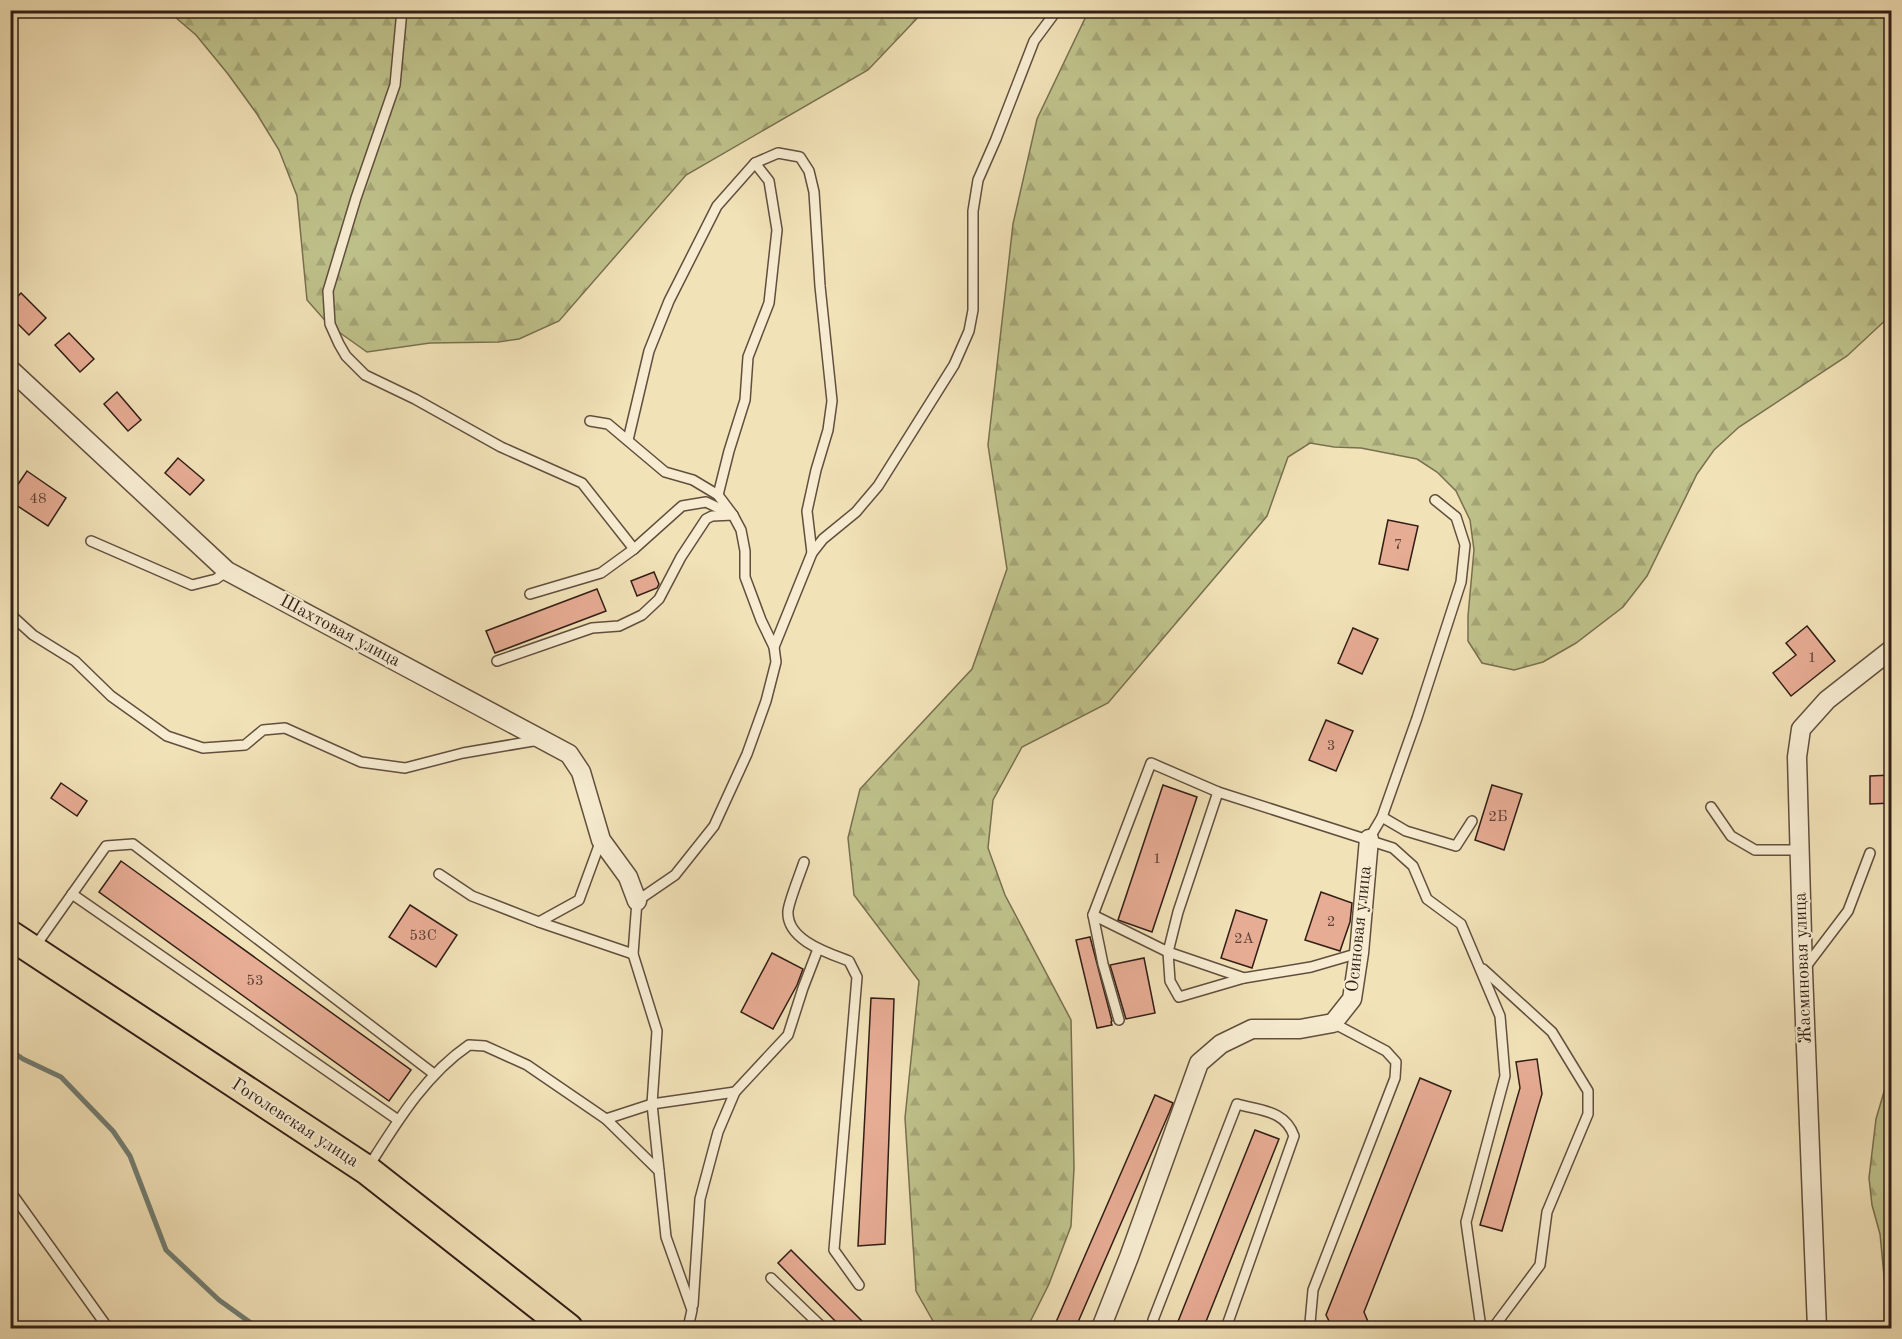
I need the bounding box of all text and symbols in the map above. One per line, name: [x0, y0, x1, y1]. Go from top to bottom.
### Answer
house number: 48: [29, 492, 47, 507]
house number: 7: [1394, 538, 1402, 553]
street label: Шахтовая улица: [277, 592, 403, 670]
house number: 1: [1808, 651, 1816, 666]
house number: 3: [1327, 739, 1335, 754]
house number: 2Б: [1488, 810, 1508, 825]
house number: 1: [1153, 852, 1161, 867]
street label: Осиновая улица: [1343, 865, 1375, 993]
street label: Жасминовая улица: [1791, 892, 1815, 1044]
house number: 2: [1327, 915, 1335, 930]
house number: 53С: [409, 929, 437, 944]
house number: 2А: [1234, 932, 1255, 947]
house number: 53: [246, 974, 264, 989]
street label: Гоголевская улица: [228, 1075, 362, 1171]

